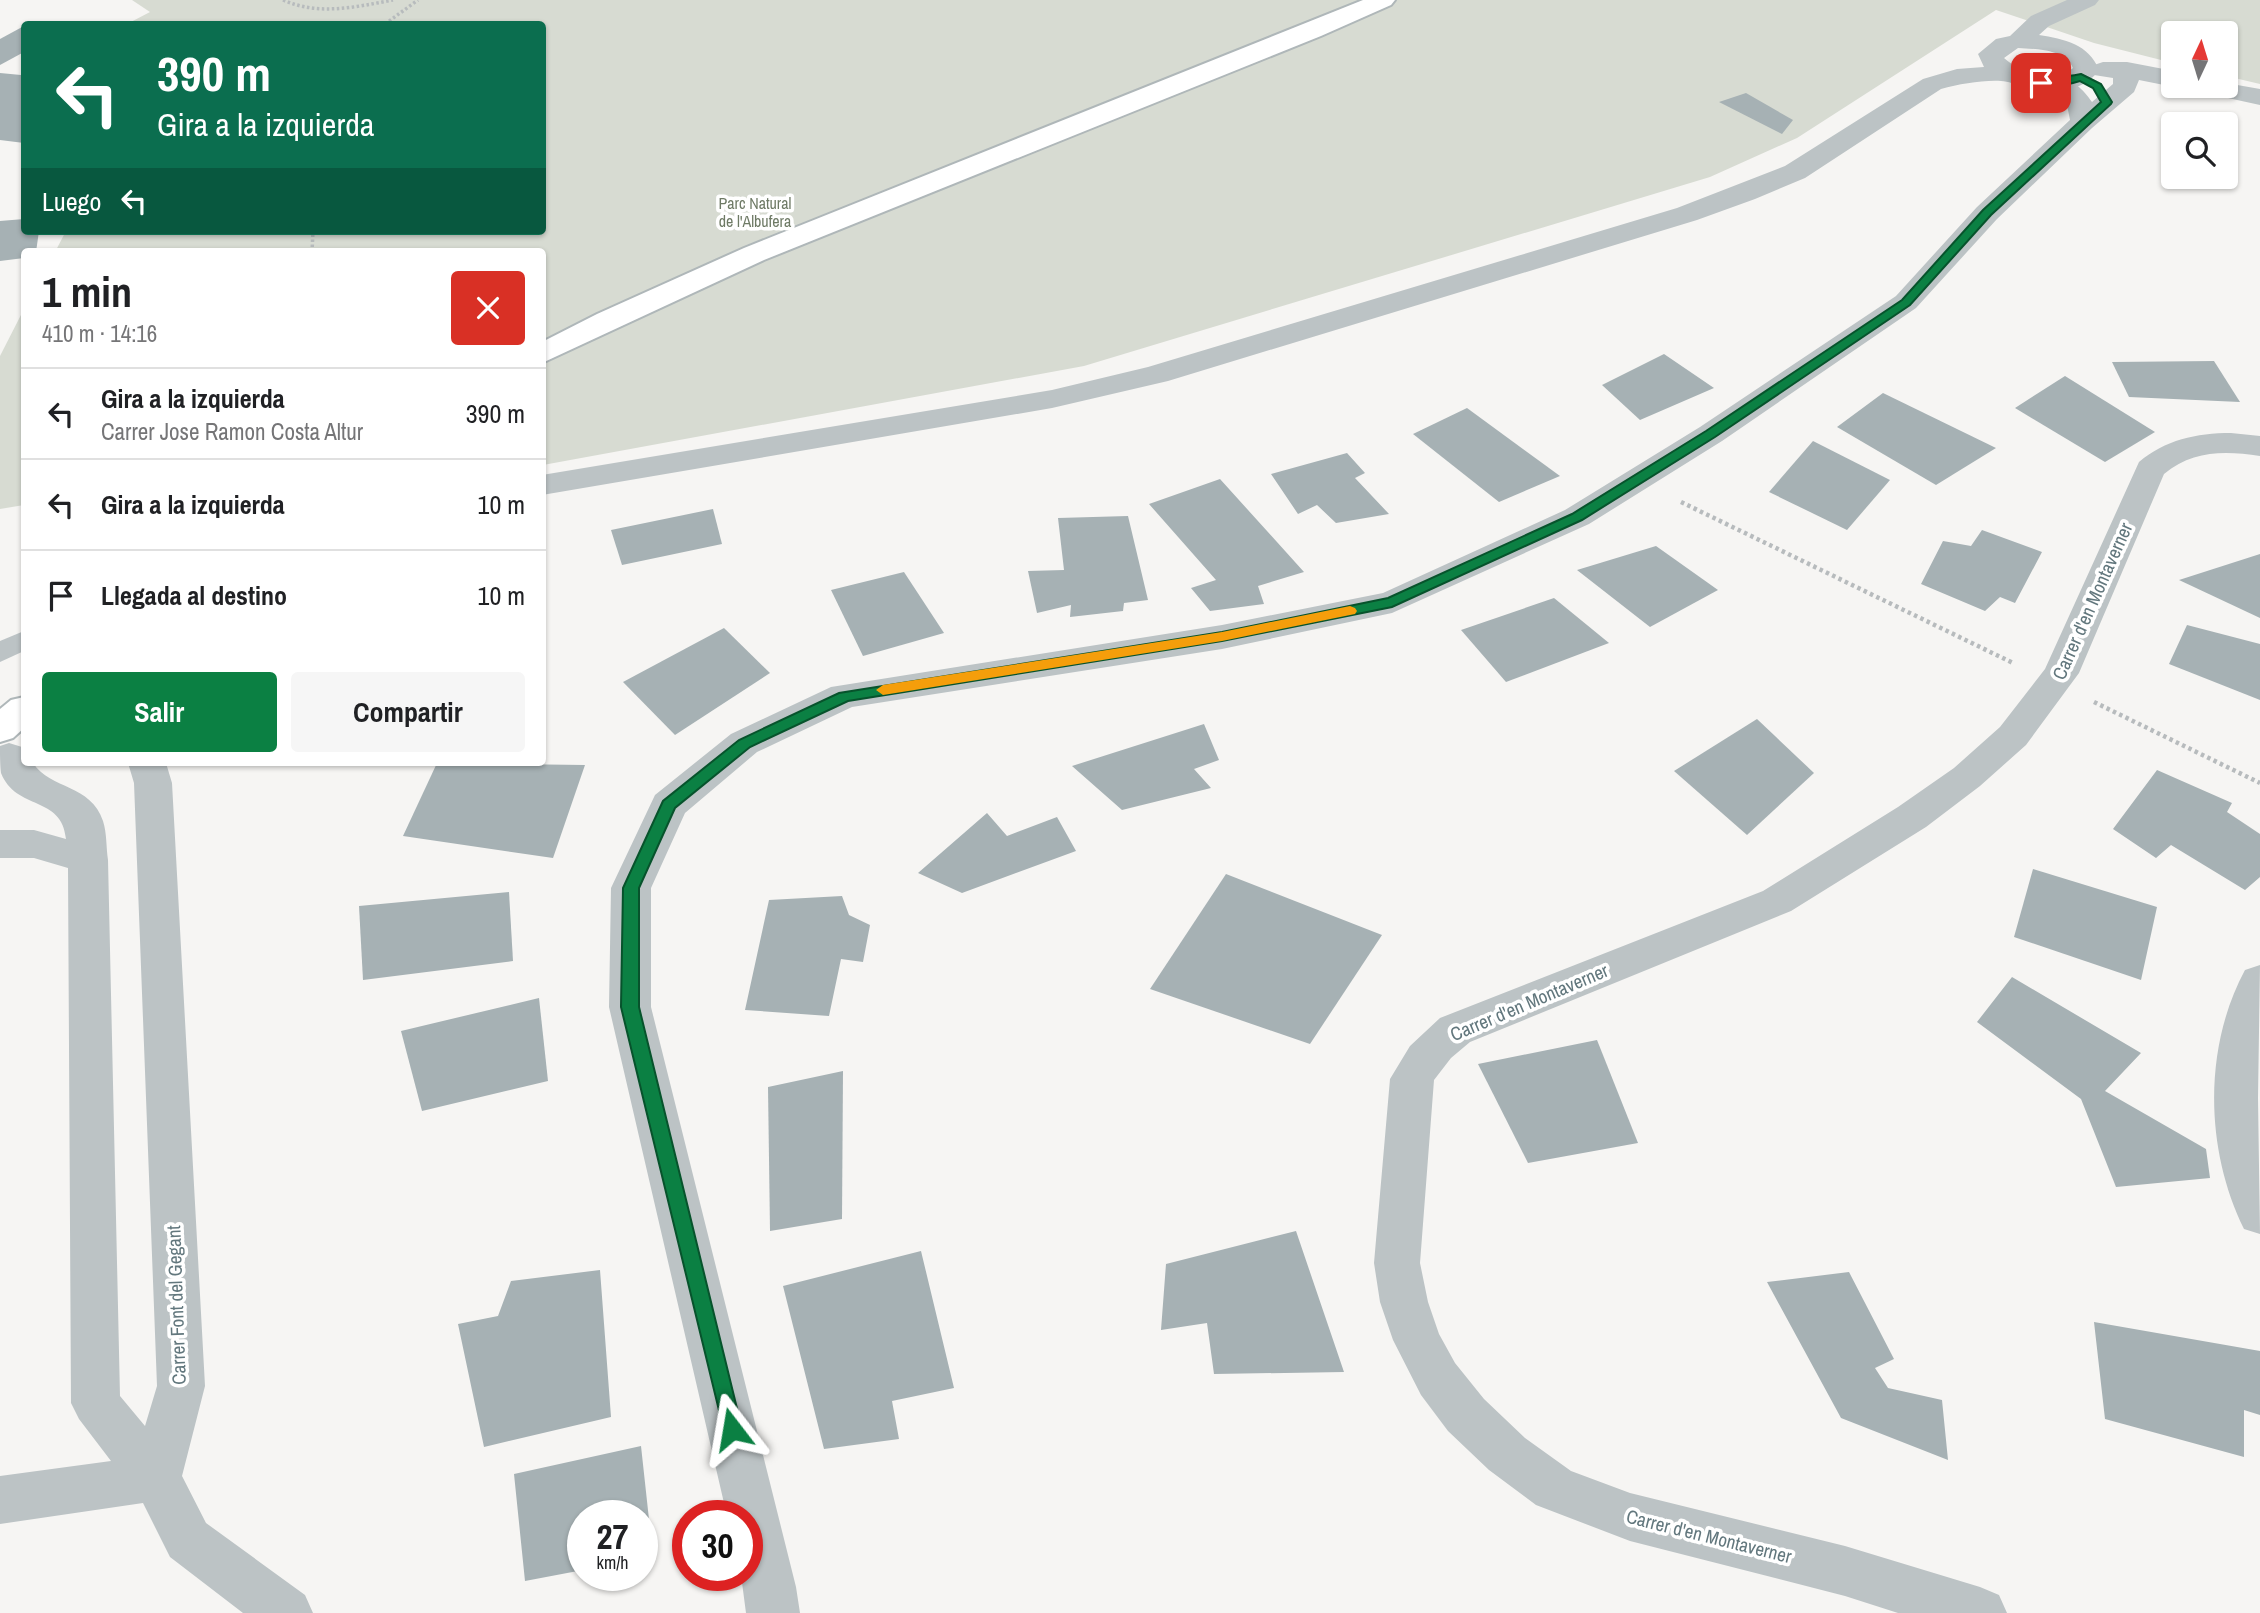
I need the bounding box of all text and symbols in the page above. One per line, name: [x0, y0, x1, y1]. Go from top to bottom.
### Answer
north arrow: [2161, 21, 2238, 98]
map controls: [2161, 21, 2238, 189]
text: 390 m: [157, 40, 271, 106]
icon: left: [42, 49, 133, 140]
pin: [2011, 53, 2071, 113]
icon: arrive: [2022, 64, 2060, 102]
text: Gira a la izquierda: [157, 103, 374, 146]
button: search: [2161, 112, 2238, 189]
icon: left: [115, 182, 153, 220]
text: Luego: [42, 184, 101, 219]
park label: Parc Natural de l'Albufera: [719, 192, 792, 232]
text: 1 min: [42, 264, 132, 320]
button: close: [451, 271, 525, 345]
text: 410 m · 14:16: [42, 318, 157, 349]
text: Gira a la izquierda: [101, 381, 285, 416]
icon: left: [42, 395, 80, 433]
text: 390 m: [466, 396, 525, 431]
text: Carrer Jose Ramon Costa Altur: [101, 416, 363, 447]
icon: left: [42, 486, 80, 524]
text: Gira a la izquierda: [101, 487, 285, 522]
text: 10 m: [478, 487, 525, 522]
street label: Carrer d'en Montaverner: [2046, 518, 2139, 684]
icon: arrive: [42, 577, 80, 615]
text: Llegada al destino: [101, 578, 287, 613]
text: 10 m: [478, 578, 525, 613]
button: Salir: [42, 672, 277, 752]
button: Compartir: [291, 672, 525, 752]
street label: Carrer d'en Montaverner: [1446, 957, 1613, 1047]
street label: Carrer Font del Gegant: [160, 1224, 192, 1385]
position arrow: [695, 1392, 769, 1466]
speed limit sign: 30: [672, 1500, 763, 1591]
street label: Carrer d'en Montaverner: [1624, 1503, 1795, 1569]
text: 27: [597, 1513, 628, 1560]
text: km/h: [597, 1550, 629, 1575]

